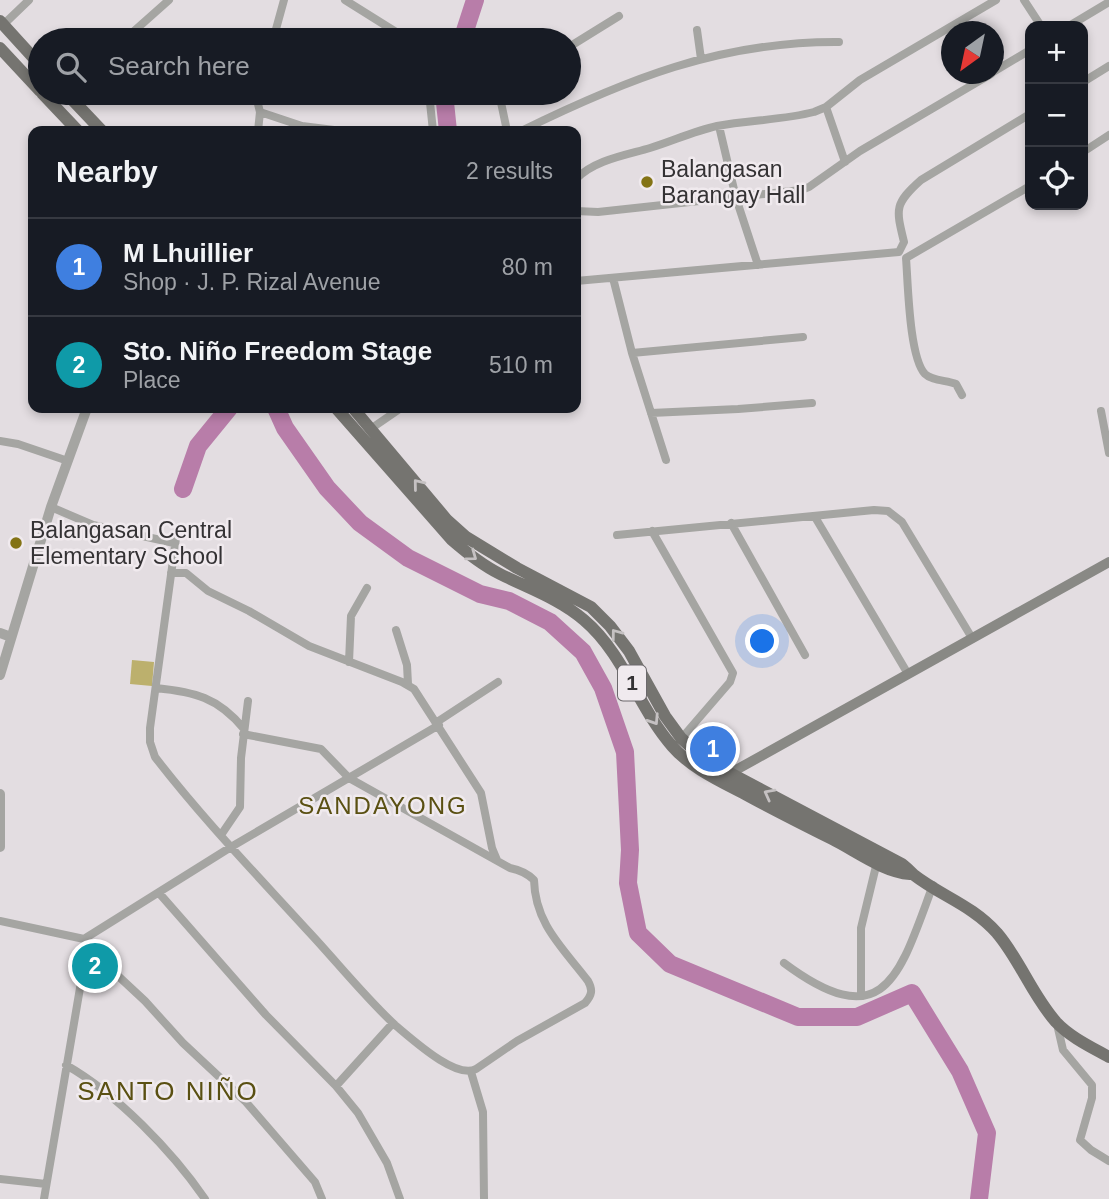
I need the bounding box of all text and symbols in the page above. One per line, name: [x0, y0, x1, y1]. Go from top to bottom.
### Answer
north arrow: [941, 21, 1004, 84]
map controls: [1025, 21, 1088, 210]
button: +: [1025, 21, 1088, 84]
search box: [28, 28, 581, 105]
icon: search: [52, 48, 90, 86]
text: Search here: [108, 51, 250, 81]
button: −: [1025, 84, 1088, 147]
button: locate: [1025, 147, 1088, 210]
text: Nearby: [56, 155, 158, 188]
place label: Balangasan Barangay Hall: [661, 156, 805, 208]
text: 2 results: [466, 158, 553, 184]
marker: Balangasan Barangay Hall: [639, 174, 655, 190]
text: M Lhuillier: [123, 238, 253, 268]
text: 1: [73, 254, 85, 280]
text: 80 m: [502, 254, 553, 280]
text: Shop · J. P. Rizal Avenue: [123, 269, 380, 295]
text: Sto. Niño Freedom Stage: [123, 336, 432, 366]
text: 2: [73, 352, 85, 378]
text: 510 m: [489, 352, 553, 378]
text: Place: [123, 367, 181, 393]
one-way arrow: [414, 479, 426, 492]
place label: Balangasan Central Elementary School: [30, 517, 232, 569]
marker: Balangasan Central Elementary School: [8, 535, 24, 551]
one-way arrow: [465, 548, 477, 561]
your location: [745, 624, 779, 658]
one-way arrow: [611, 629, 624, 642]
road number: 1: [618, 666, 646, 700]
one-way arrow: [646, 713, 659, 726]
pin: 1: [690, 723, 736, 775]
one-way arrow: [764, 788, 776, 802]
district label: SANDAYONG: [298, 792, 468, 819]
pin: 2: [72, 940, 118, 992]
district label: SANTO NIÑO: [77, 1076, 259, 1106]

